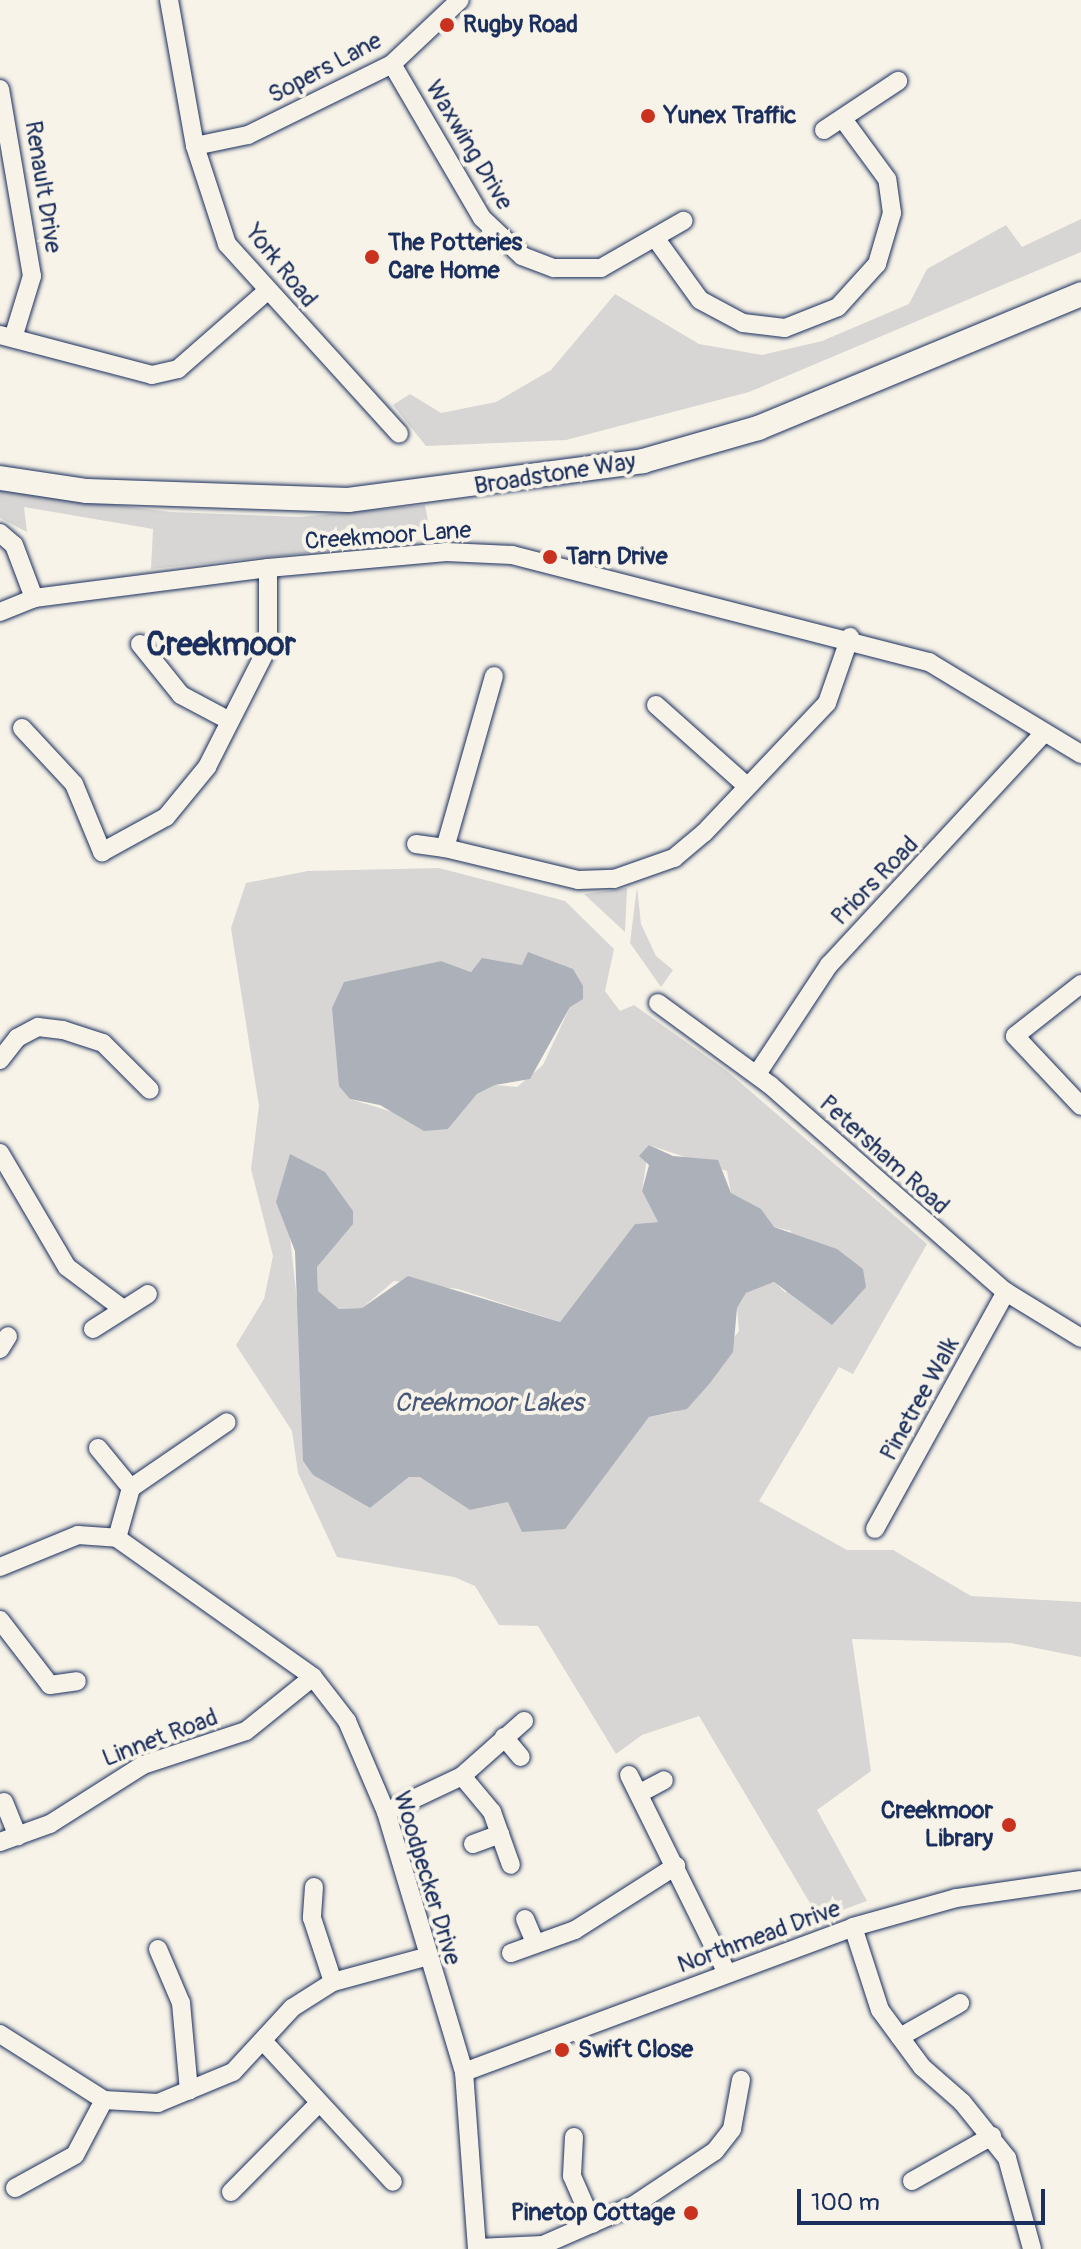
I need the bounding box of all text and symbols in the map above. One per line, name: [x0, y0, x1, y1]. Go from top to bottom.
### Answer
place label: Rugby Road: [463, 11, 578, 39]
marker: Rugby Road: [438, 16, 456, 34]
street label: Sopers Lane: [263, 26, 387, 110]
street label: Waxwing Drive: [419, 75, 519, 215]
place label: Yunex Traffic: [664, 102, 796, 130]
marker: Yunex Traffic: [639, 107, 657, 125]
street label: Renault Drive: [18, 119, 68, 255]
street label: York Road: [239, 219, 323, 313]
place label: The Potteries Care Home: [388, 229, 522, 285]
marker: The Potteries Care Home: [363, 248, 381, 266]
street label: Broadstone Way: [472, 447, 638, 501]
street label: Creekmoor Lane: [304, 516, 472, 556]
place label: Tarn Drive: [566, 543, 668, 571]
marker: Tarn Drive: [541, 548, 559, 566]
district label: Creekmoor: [146, 626, 296, 664]
street label: Priors Road: [825, 830, 925, 932]
street label: Petersham Road: [813, 1089, 955, 1221]
street label: Pinetree Walk: [874, 1332, 966, 1466]
water label: Creekmoor Lakes: [394, 1388, 584, 1420]
street label: Linnet Road: [98, 1703, 222, 1773]
street label: Woodpecker Drive: [387, 1788, 467, 1968]
place label: Creekmoor Library: [881, 1797, 993, 1853]
marker: Creekmoor Library: [1000, 1816, 1018, 1834]
street label: Northmead Drive: [674, 1894, 844, 1980]
place label: Swift Close: [578, 2036, 693, 2064]
marker: Swift Close: [553, 2041, 571, 2059]
scale bar: [801, 2173, 1049, 2223]
text: 100 m: [811, 2188, 880, 2217]
place label: Pinetop Cottage: [511, 2199, 675, 2227]
marker: Pinetop Cottage: [682, 2204, 700, 2222]

